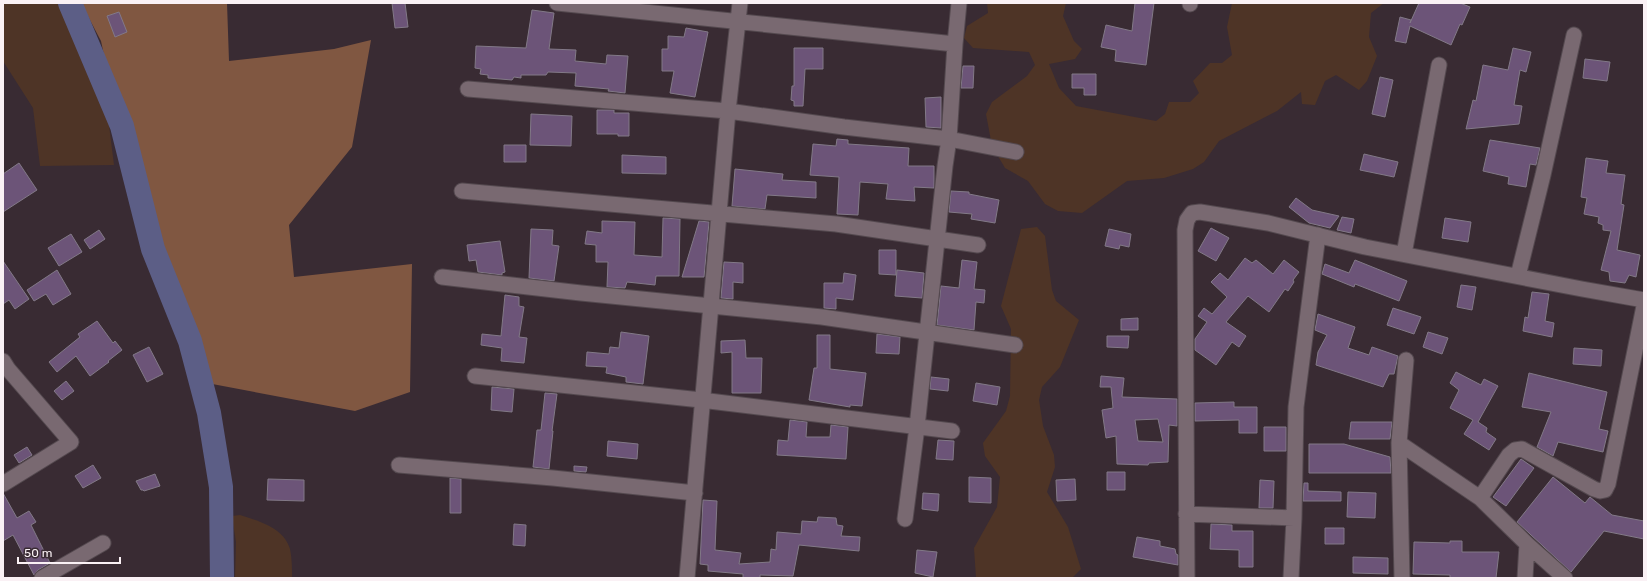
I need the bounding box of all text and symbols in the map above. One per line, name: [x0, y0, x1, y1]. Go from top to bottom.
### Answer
scale bar: [18, 539, 120, 565]
text: 50 m: [24, 546, 52, 560]

